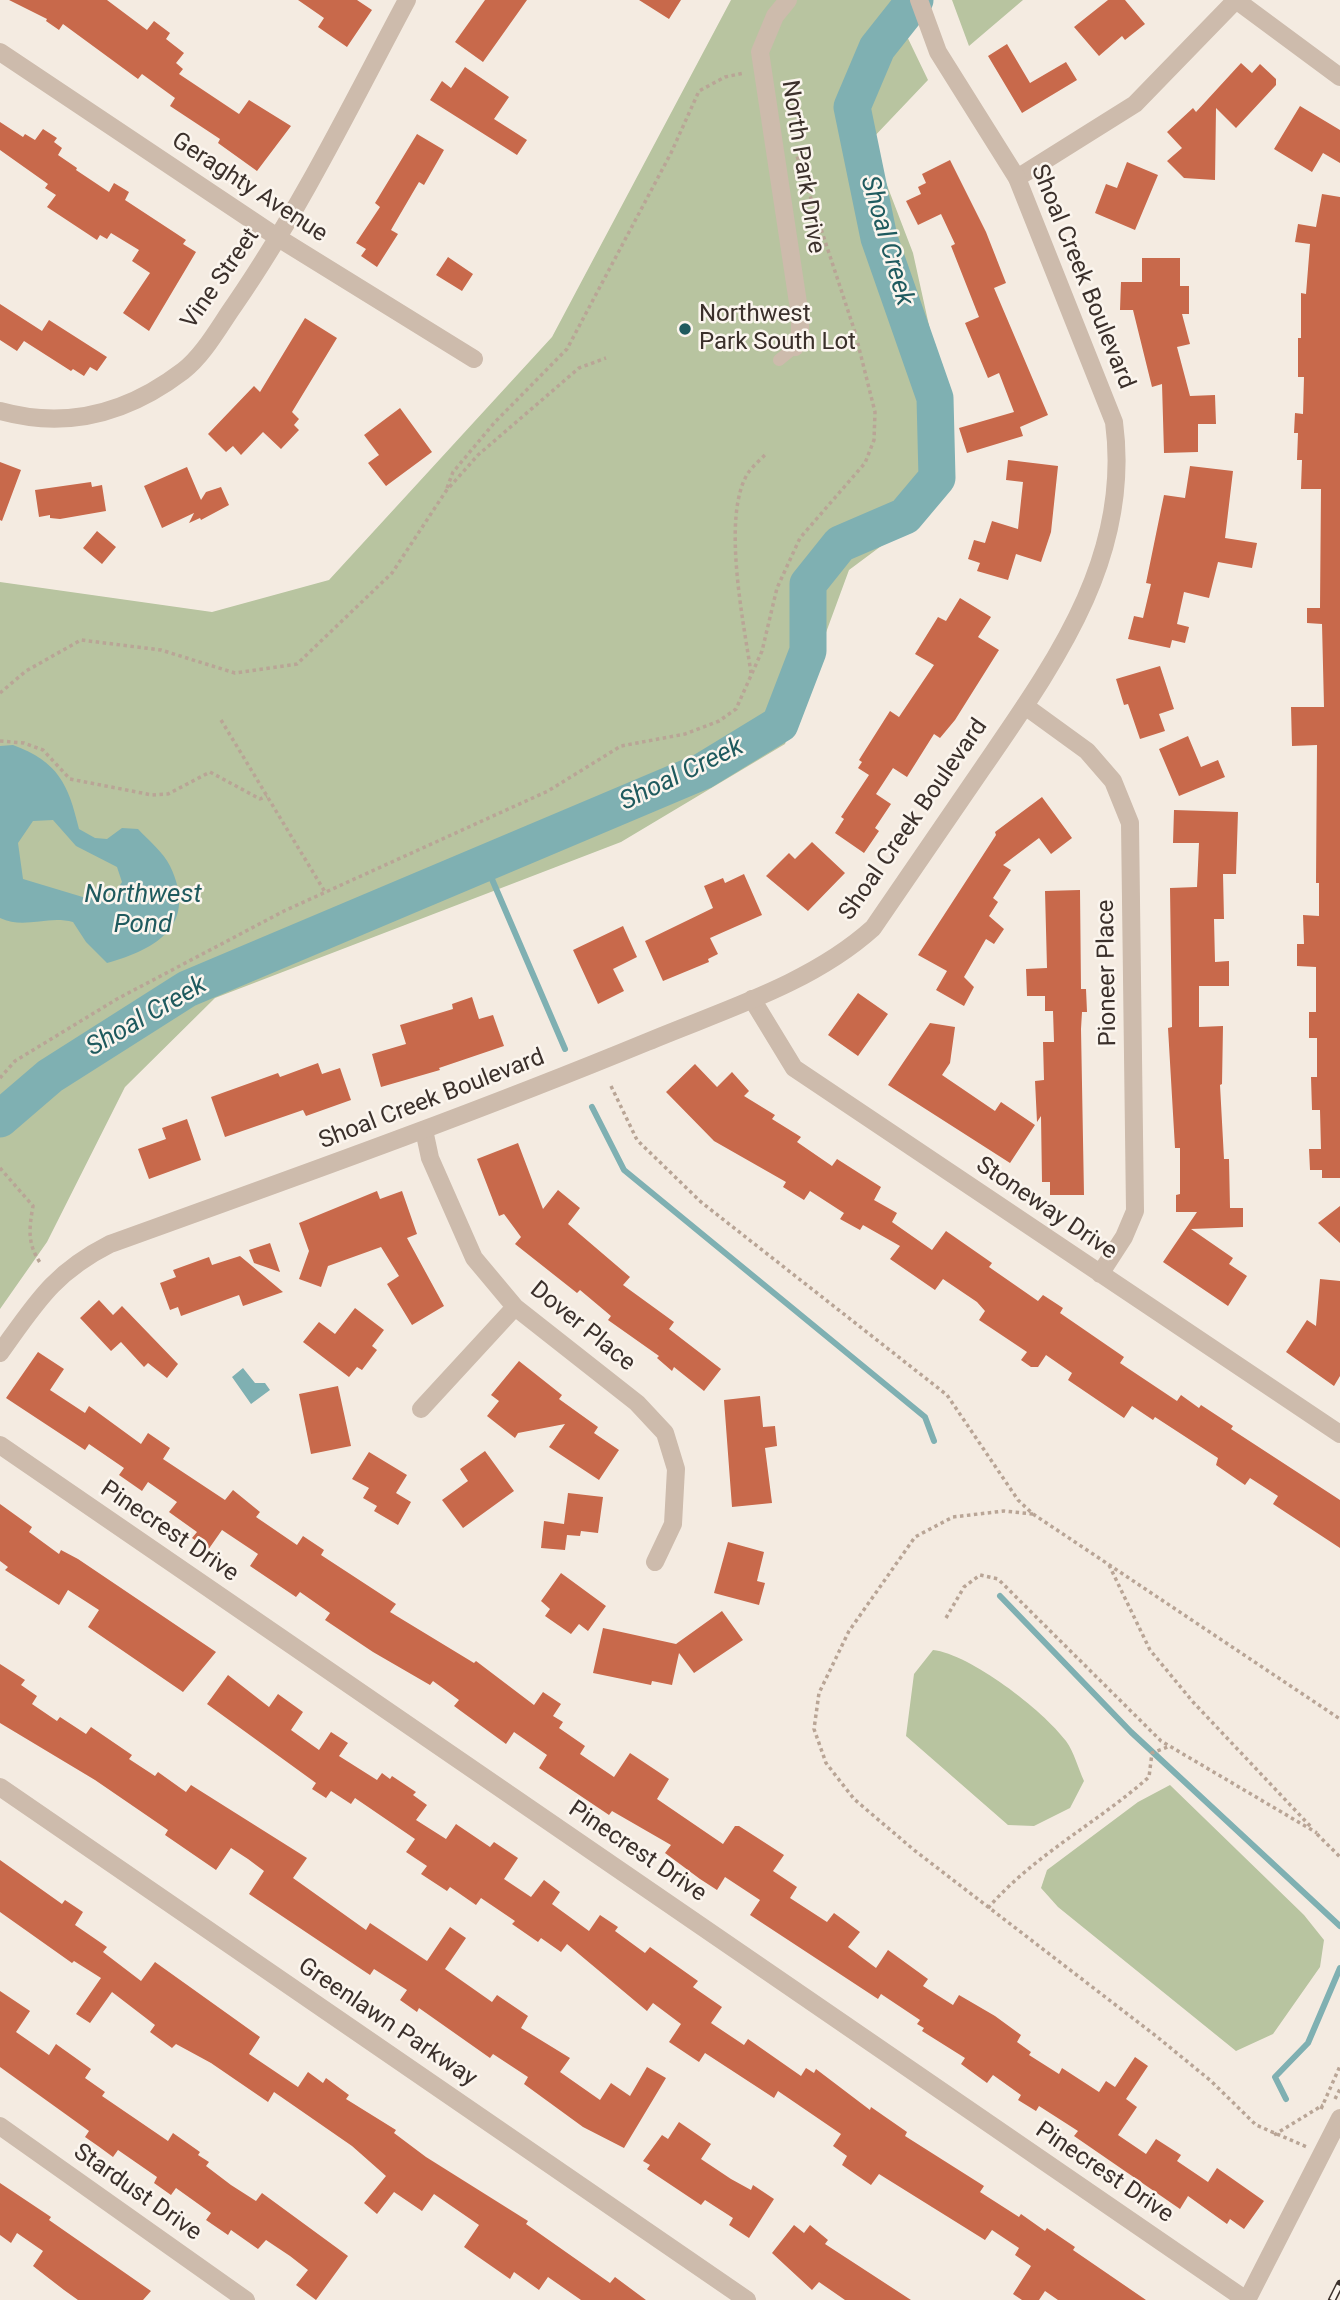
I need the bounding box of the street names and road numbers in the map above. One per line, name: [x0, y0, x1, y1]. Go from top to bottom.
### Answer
street label: North Park Drive: [774, 78, 830, 256]
street label: Geraghty Avenue: [166, 127, 332, 249]
street label: Shoal Creek Boulevard: [1024, 161, 1140, 393]
street label: Vine Street: [176, 223, 266, 335]
street label: Shoal Creek Boulevard: [834, 714, 994, 926]
street label: Pioneer Place: [1092, 899, 1124, 1047]
street label: Shoal Creek Boulevard: [315, 1044, 549, 1156]
street label: Stoneway Drive: [970, 1151, 1122, 1267]
street label: Dover Place: [524, 1276, 640, 1378]
street label: Pinecrest Drive: [95, 1475, 243, 1589]
street label: Pinecrest Drive: [563, 1795, 711, 1909]
street label: Greenlawn Parkway: [292, 1952, 482, 2094]
street label: Pinecrest Drive: [1030, 2116, 1178, 2230]
street label: Stardust Drive: [67, 2138, 207, 2248]

